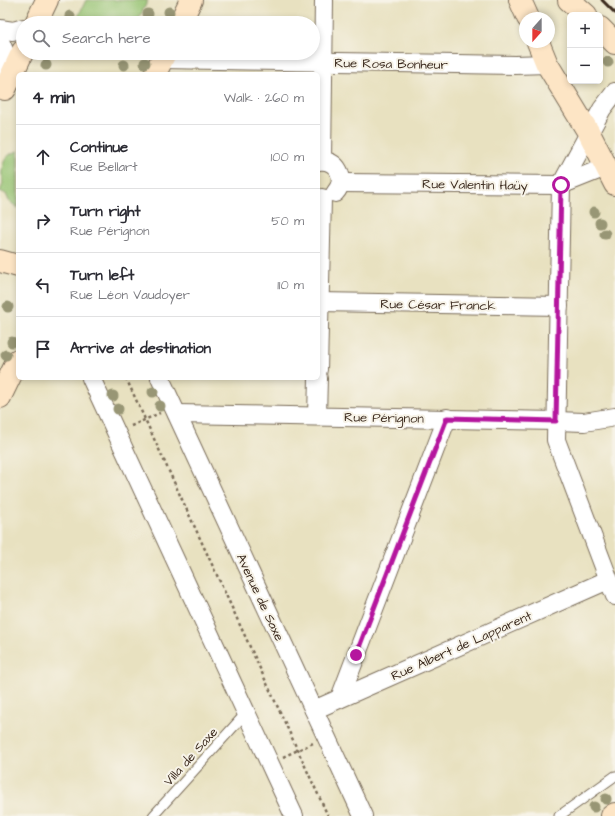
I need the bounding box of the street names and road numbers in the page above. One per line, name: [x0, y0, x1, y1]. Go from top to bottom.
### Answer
street label: Rue Rosa Bonheur: [334, 54, 448, 74]
street label: Rue Valentin Haüy: [422, 175, 528, 196]
street label: Rue César Franck: [380, 295, 496, 315]
street label: Rue Pérignon: [344, 408, 424, 429]
street label: Avenue de Saxe: [232, 551, 288, 644]
street label: Rue Albert de Lapparent: [388, 606, 535, 685]
street label: Villa de Saxe: [160, 723, 222, 790]

